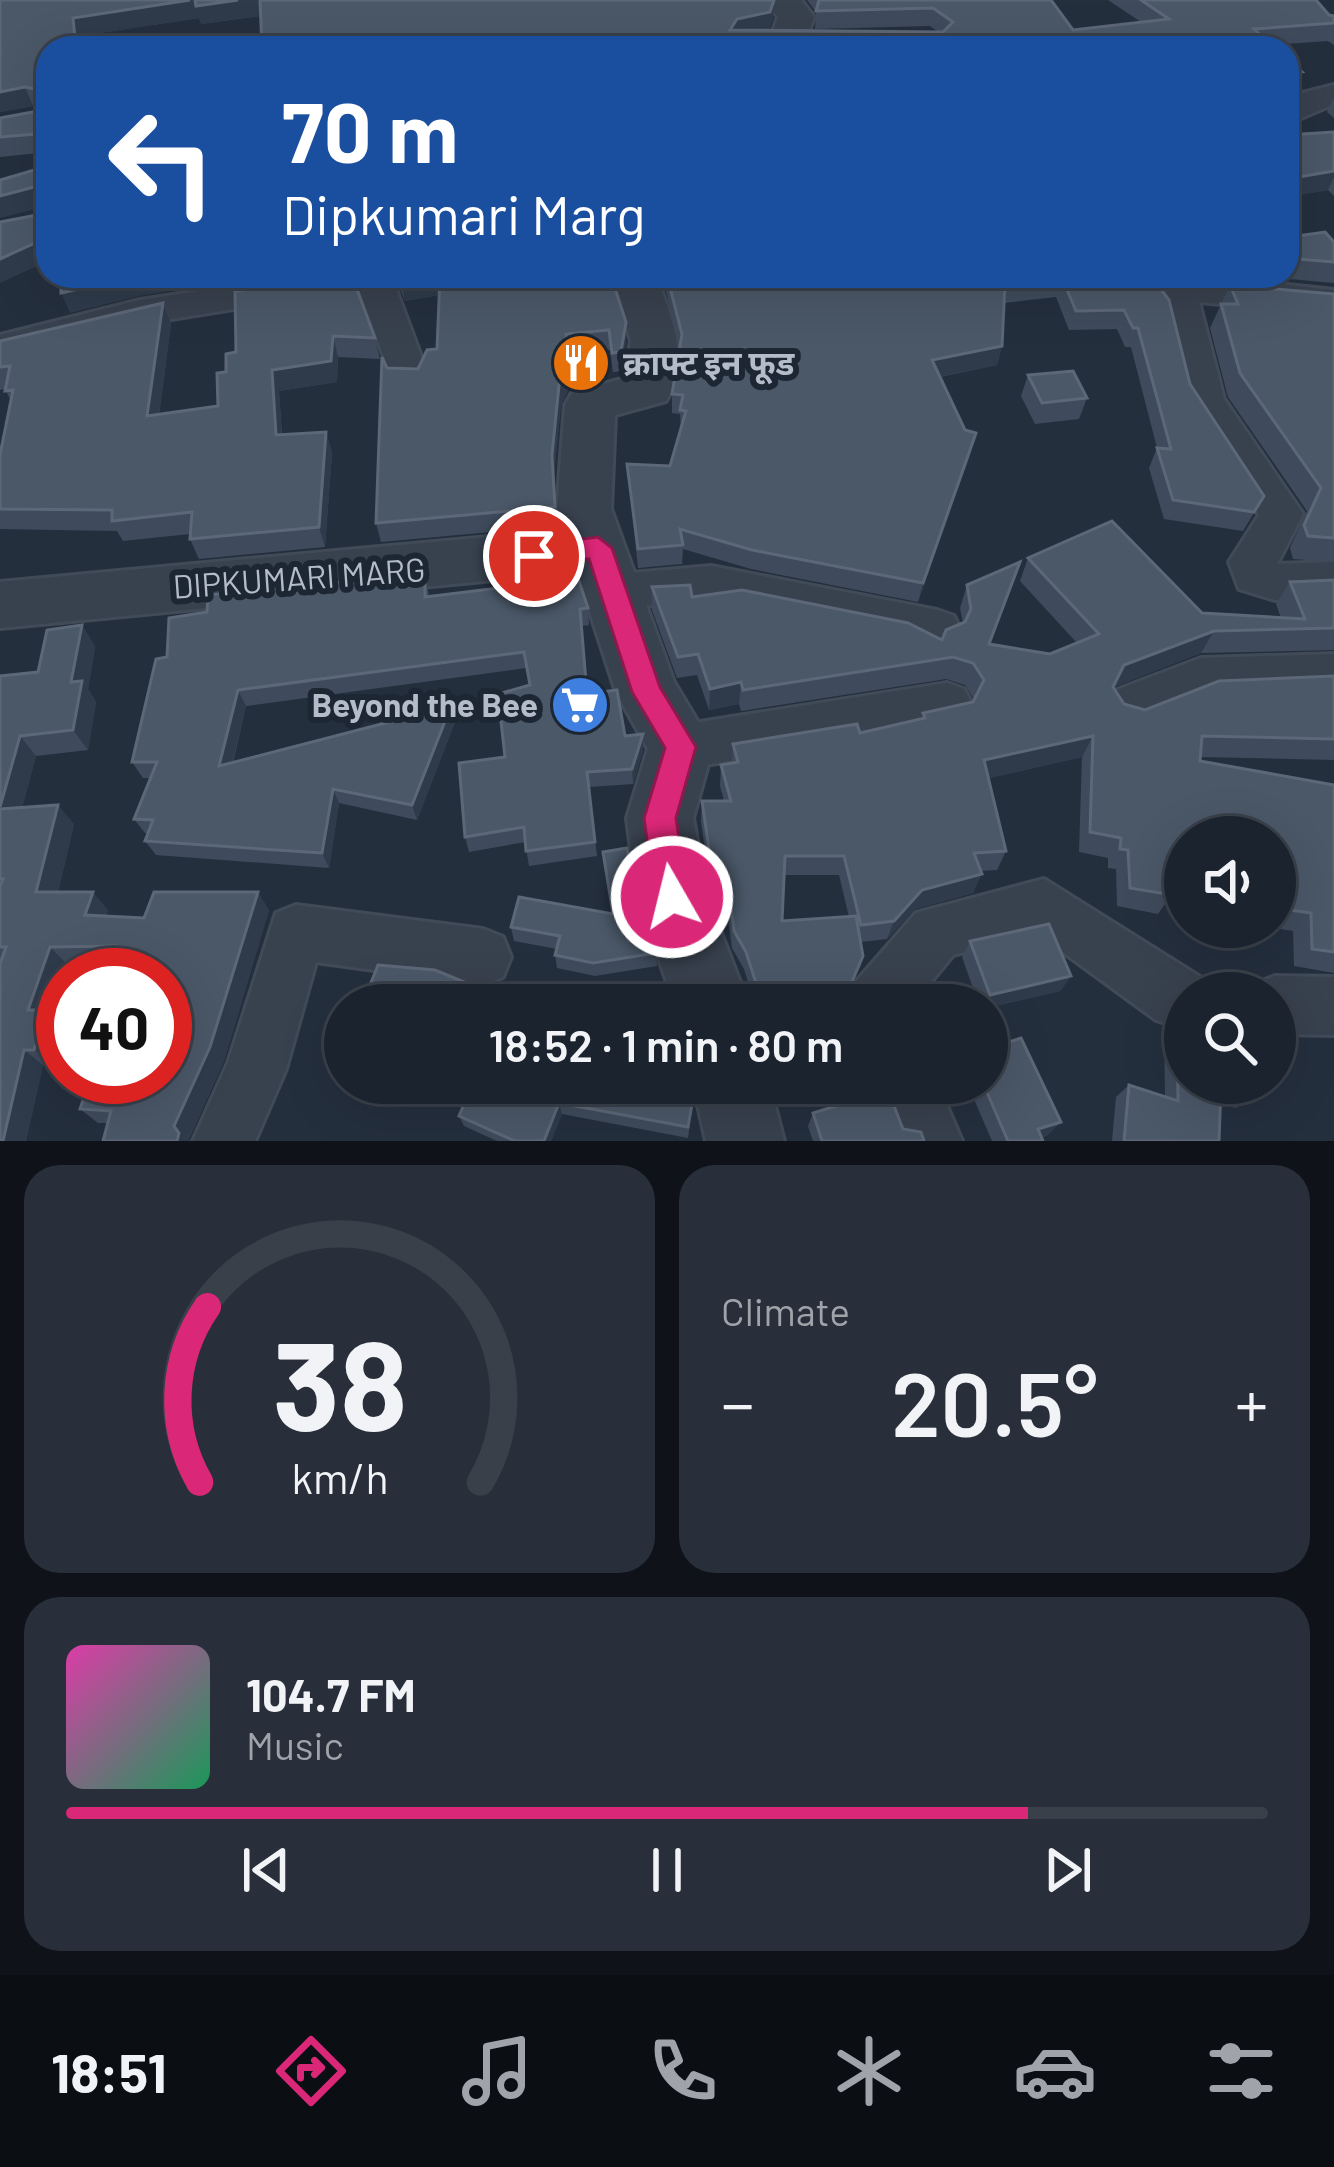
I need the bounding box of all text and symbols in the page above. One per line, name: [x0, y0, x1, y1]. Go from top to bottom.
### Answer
text: 70 m: [282, 79, 458, 180]
icon: left: [84, 84, 240, 240]
text: Dipkumari Marg: [282, 181, 645, 246]
restaurant icon: क्राफ्ट इन फूड: [550, 332, 612, 394]
place label: क्राफ्ट इन फूड: [623, 342, 796, 385]
pin: [483, 505, 585, 607]
icon: arrive: [501, 523, 567, 589]
street label: DIPKUMARI MARG: [171, 548, 427, 606]
supermarket icon: Beyond the Bee: [549, 674, 611, 736]
place label: Beyond the Bee: [312, 684, 538, 724]
map controls: [1164, 816, 1296, 1104]
button: sound: [1164, 816, 1296, 948]
position arrow: [609, 834, 735, 960]
speed limit sign: 40: [36, 948, 192, 1104]
button: search: [1164, 972, 1296, 1104]
text: 18:52 · 1 min · 80 m: [489, 1017, 843, 1071]
text: Climate: [721, 1287, 850, 1334]
text: 38: [272, 1306, 407, 1456]
text: 20.5°: [891, 1347, 1098, 1455]
text: −: [721, 1362, 754, 1441]
text: +: [1235, 1362, 1268, 1441]
text: km/h: [291, 1451, 388, 1503]
text: 104.7 FM: [246, 1667, 416, 1721]
text: Music: [246, 1721, 344, 1768]
icon: previous: [233, 1837, 299, 1903]
icon: pause: [634, 1837, 700, 1903]
icon: next: [1035, 1837, 1101, 1903]
icon: directions: [269, 2029, 353, 2113]
icon: music: [455, 2029, 539, 2113]
icon: phone: [641, 2029, 725, 2113]
icon: climate: [827, 2029, 911, 2113]
icon: car: [1013, 2029, 1097, 2113]
icon: filters: [1199, 2029, 1283, 2113]
text: 18:51: [51, 2039, 167, 2104]

